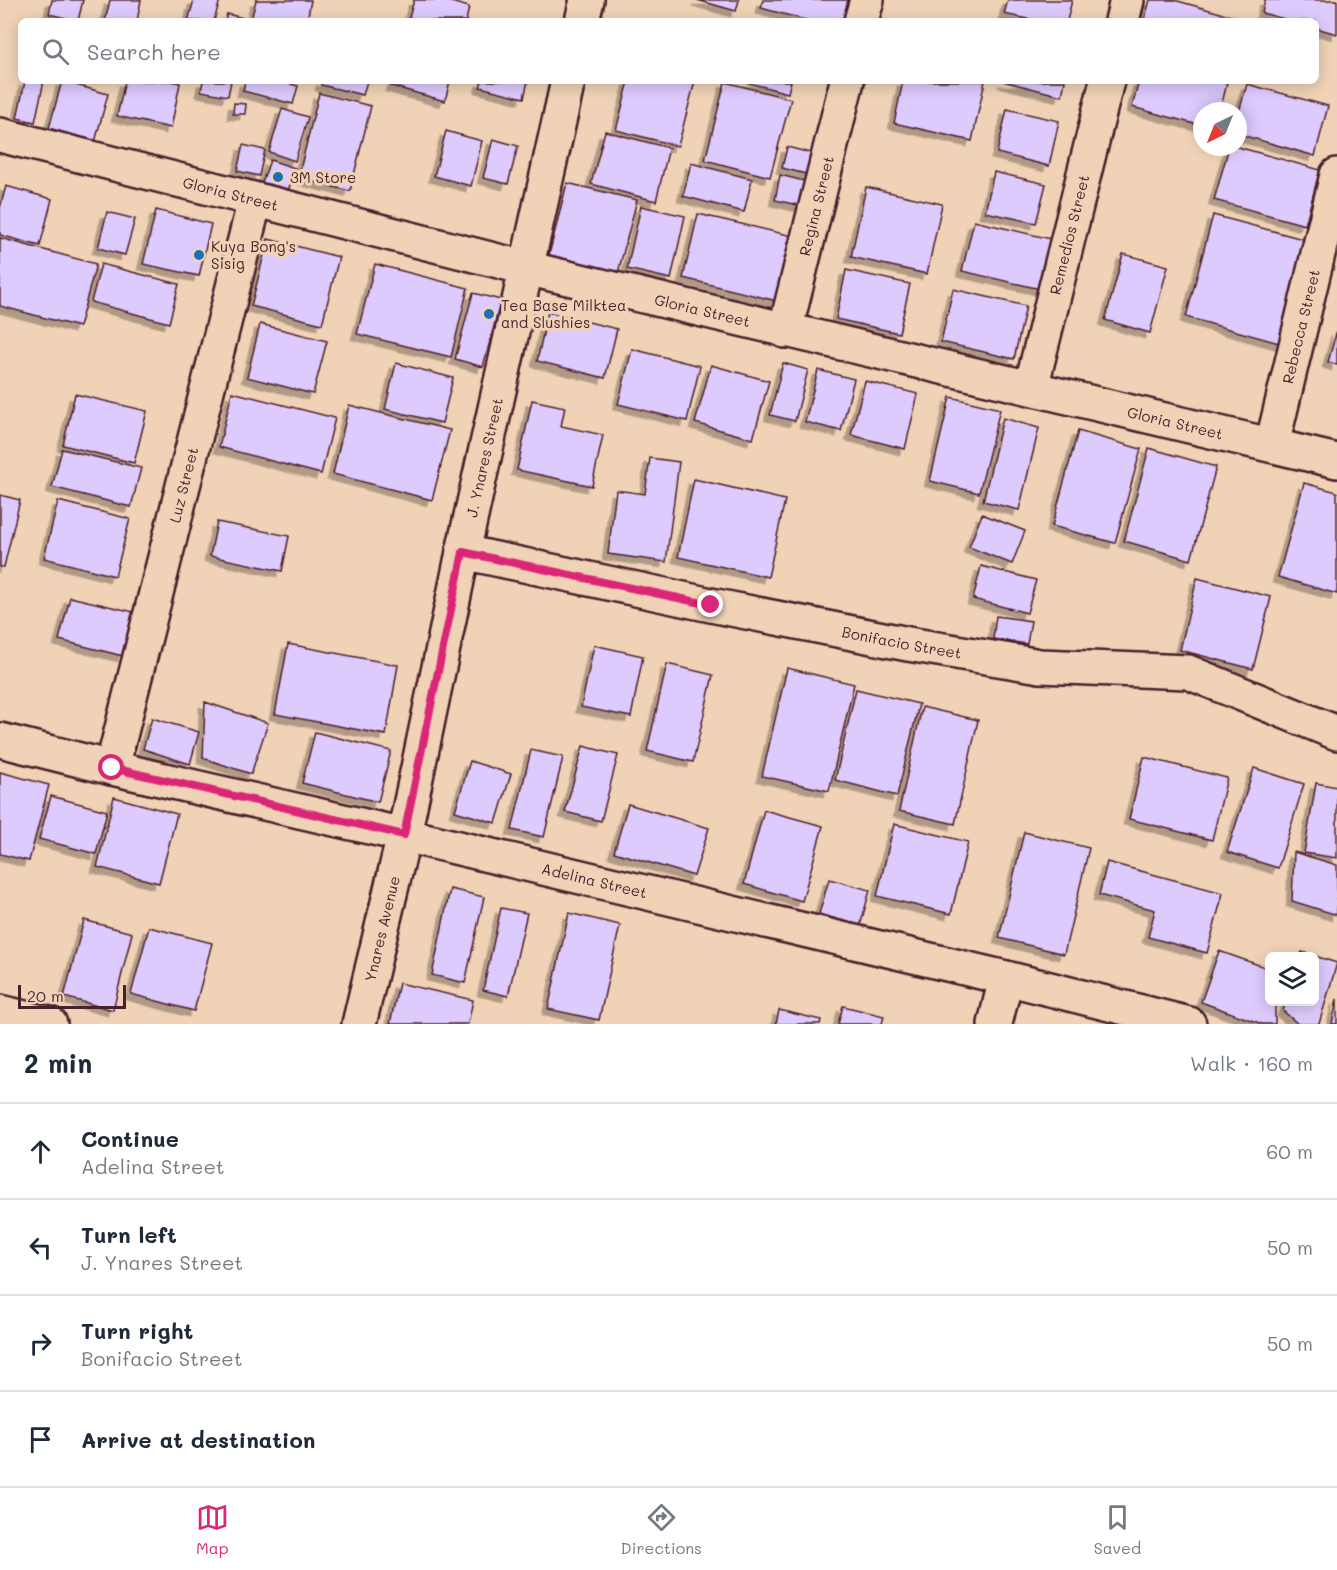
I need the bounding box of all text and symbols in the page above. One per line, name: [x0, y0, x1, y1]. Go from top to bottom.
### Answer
search box: [18, 18, 1319, 84]
icon: search: [39, 35, 72, 68]
text: Search here: [87, 37, 221, 66]
north arrow: [1193, 102, 1247, 156]
street label: Regina Street: [794, 154, 838, 258]
place label: 3M Store: [290, 167, 356, 187]
marker: 3M Store: [271, 170, 285, 184]
street label: Gloria Street: [181, 172, 281, 215]
street label: Remedios Street: [1044, 172, 1093, 297]
place label: Kuya Bong's Sisig: [211, 236, 296, 273]
marker: Kuya Bong's Sisig: [192, 248, 206, 262]
street label: Rebecca Street: [1277, 267, 1324, 386]
street label: Gloria Street: [653, 289, 752, 331]
place label: Tea Base Milktea and Slushies: [501, 295, 626, 332]
marker: Tea Base Milktea and Slushies: [482, 307, 496, 321]
street label: J. Ynares Street: [461, 396, 507, 519]
street label: Gloria Street: [1125, 401, 1225, 444]
street label: Luz Street: [164, 445, 202, 525]
route end: [697, 591, 723, 617]
street label: Bonifacio Street: [840, 621, 963, 663]
route start: [98, 754, 124, 780]
street label: Adelina Street: [540, 858, 649, 902]
street label: Ynares Avenue: [359, 874, 404, 984]
map controls: [1265, 952, 1319, 1006]
button: layers: [1265, 952, 1319, 1006]
scale bar: [18, 982, 126, 1010]
text: 20 m: [27, 985, 64, 1006]
text: 2 min: [24, 1046, 92, 1080]
text: Walk · 160 m: [1190, 1050, 1313, 1076]
text: Continue: [81, 1124, 179, 1153]
icon: ahead: [24, 1135, 57, 1168]
text: 60 m: [1266, 1138, 1313, 1164]
text: Adelina Street: [81, 1153, 225, 1179]
text: Turn left: [81, 1220, 177, 1249]
icon: left: [24, 1231, 57, 1264]
text: 50 m: [1267, 1234, 1313, 1260]
text: J. Ynares Street: [81, 1249, 243, 1275]
text: Turn right: [81, 1316, 193, 1345]
icon: right: [24, 1327, 57, 1360]
text: 50 m: [1267, 1330, 1313, 1356]
text: Bonifacio Street: [81, 1345, 243, 1371]
icon: arrive: [24, 1423, 57, 1456]
text: Arrive at destination: [81, 1425, 316, 1454]
tab: Map: [196, 1501, 229, 1558]
tab: Directions: [621, 1501, 702, 1558]
tab: Saved: [1094, 1501, 1141, 1558]

